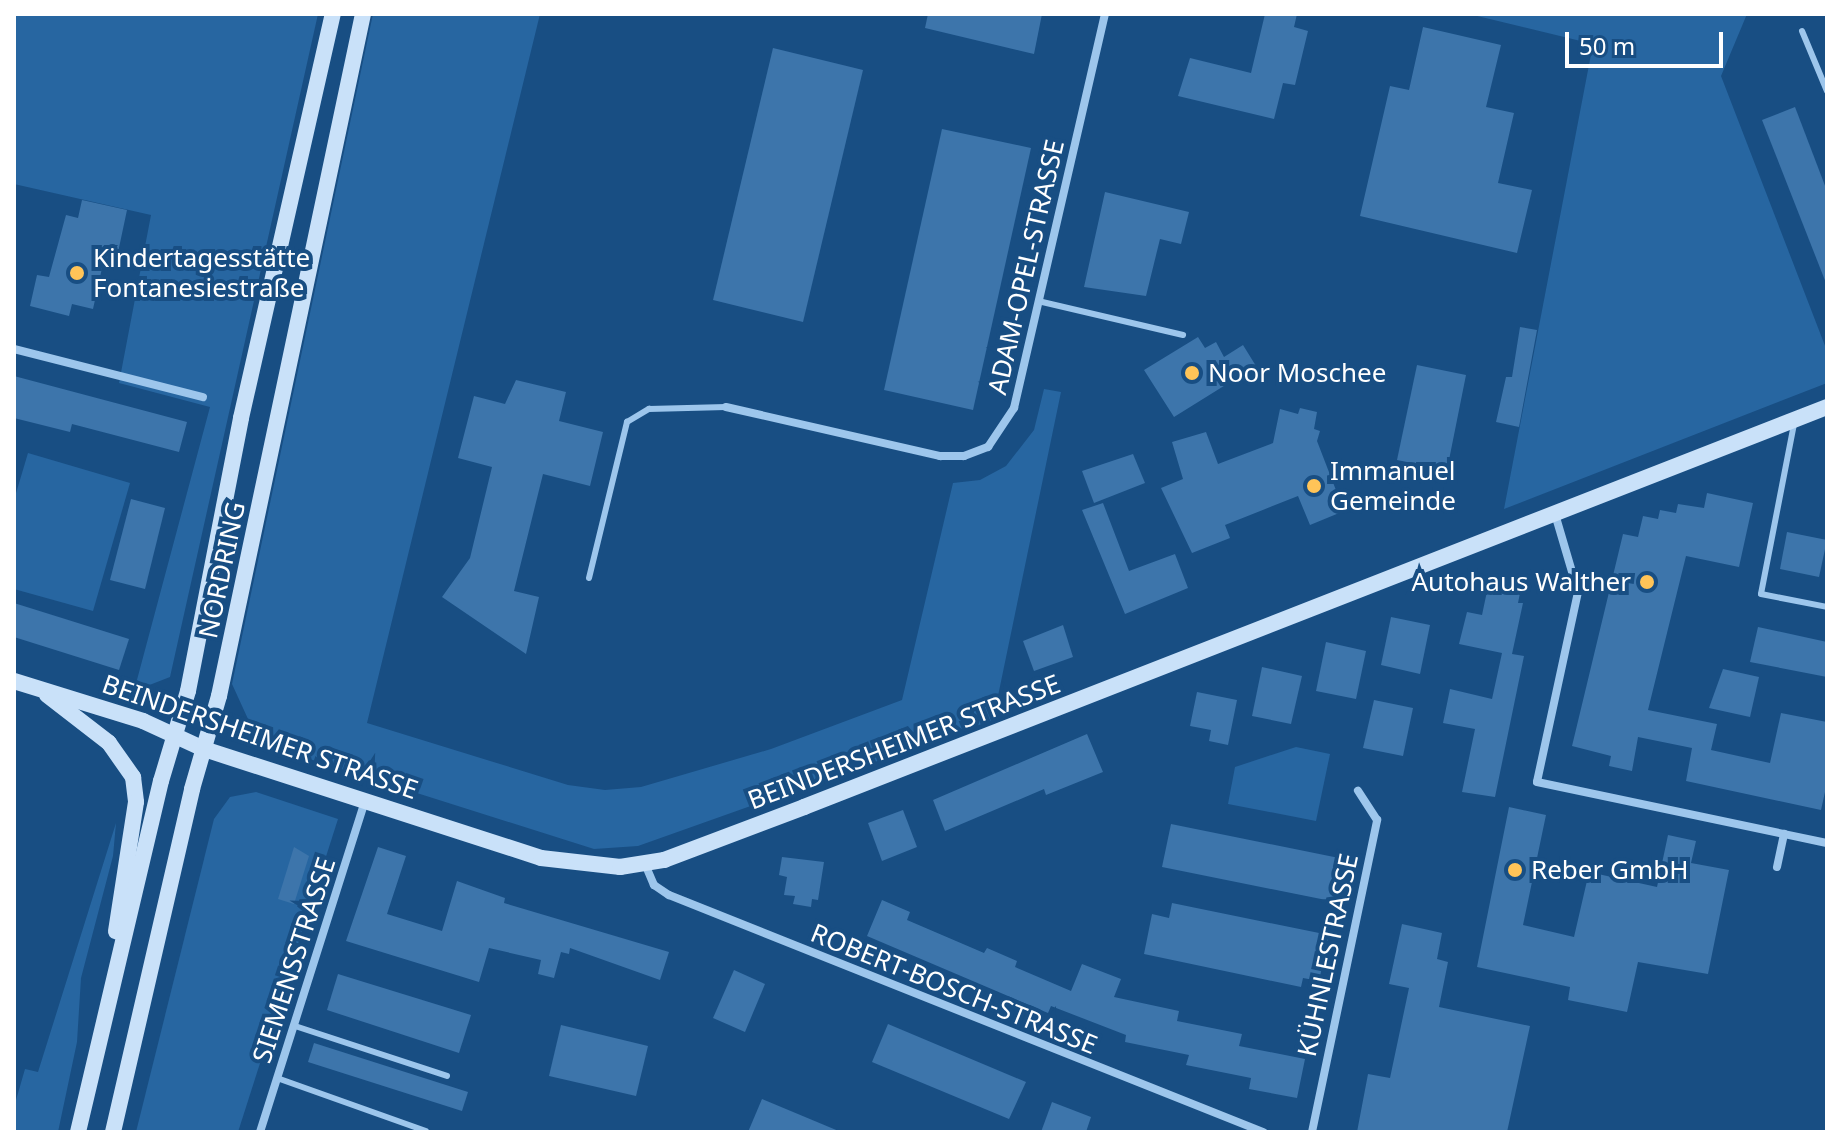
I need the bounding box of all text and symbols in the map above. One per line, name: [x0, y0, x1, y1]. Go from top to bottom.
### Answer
scale bar: [1569, 16, 1727, 66]
text: 50 m: [1579, 29, 1635, 62]
street label: ADAM-OPEL-STRASSE: [981, 137, 1071, 397]
place label: Kindertagesstätte Fontanesiestraße: [93, 242, 310, 304]
marker: Kindertagesstätte Fontanesiestraße: [68, 264, 86, 282]
place label: Noor Moschee: [1208, 357, 1386, 389]
marker: Noor Moschee: [1183, 364, 1201, 382]
place label: Immanuel Gemeinde: [1330, 455, 1456, 516]
marker: Immanuel Gemeinde: [1305, 477, 1323, 495]
street label: NORDRING: [192, 499, 252, 641]
place label: Autohaus Walther: [1411, 566, 1631, 598]
marker: Autohaus Walther: [1638, 573, 1656, 591]
street label: BEINDERSHEIMER STRASSE: [98, 668, 422, 806]
street label: BEINDERSHEIMER STRASSE: [744, 668, 1064, 816]
street label: KÜHNLESTRASSE: [1291, 851, 1365, 1059]
street label: SIEMENSSTRASSE: [246, 853, 342, 1067]
place label: Reber GmbH: [1531, 854, 1688, 886]
marker: Reber GmbH: [1506, 861, 1524, 879]
street label: ROBERT-BOSCH-STRASSE: [806, 917, 1102, 1061]

